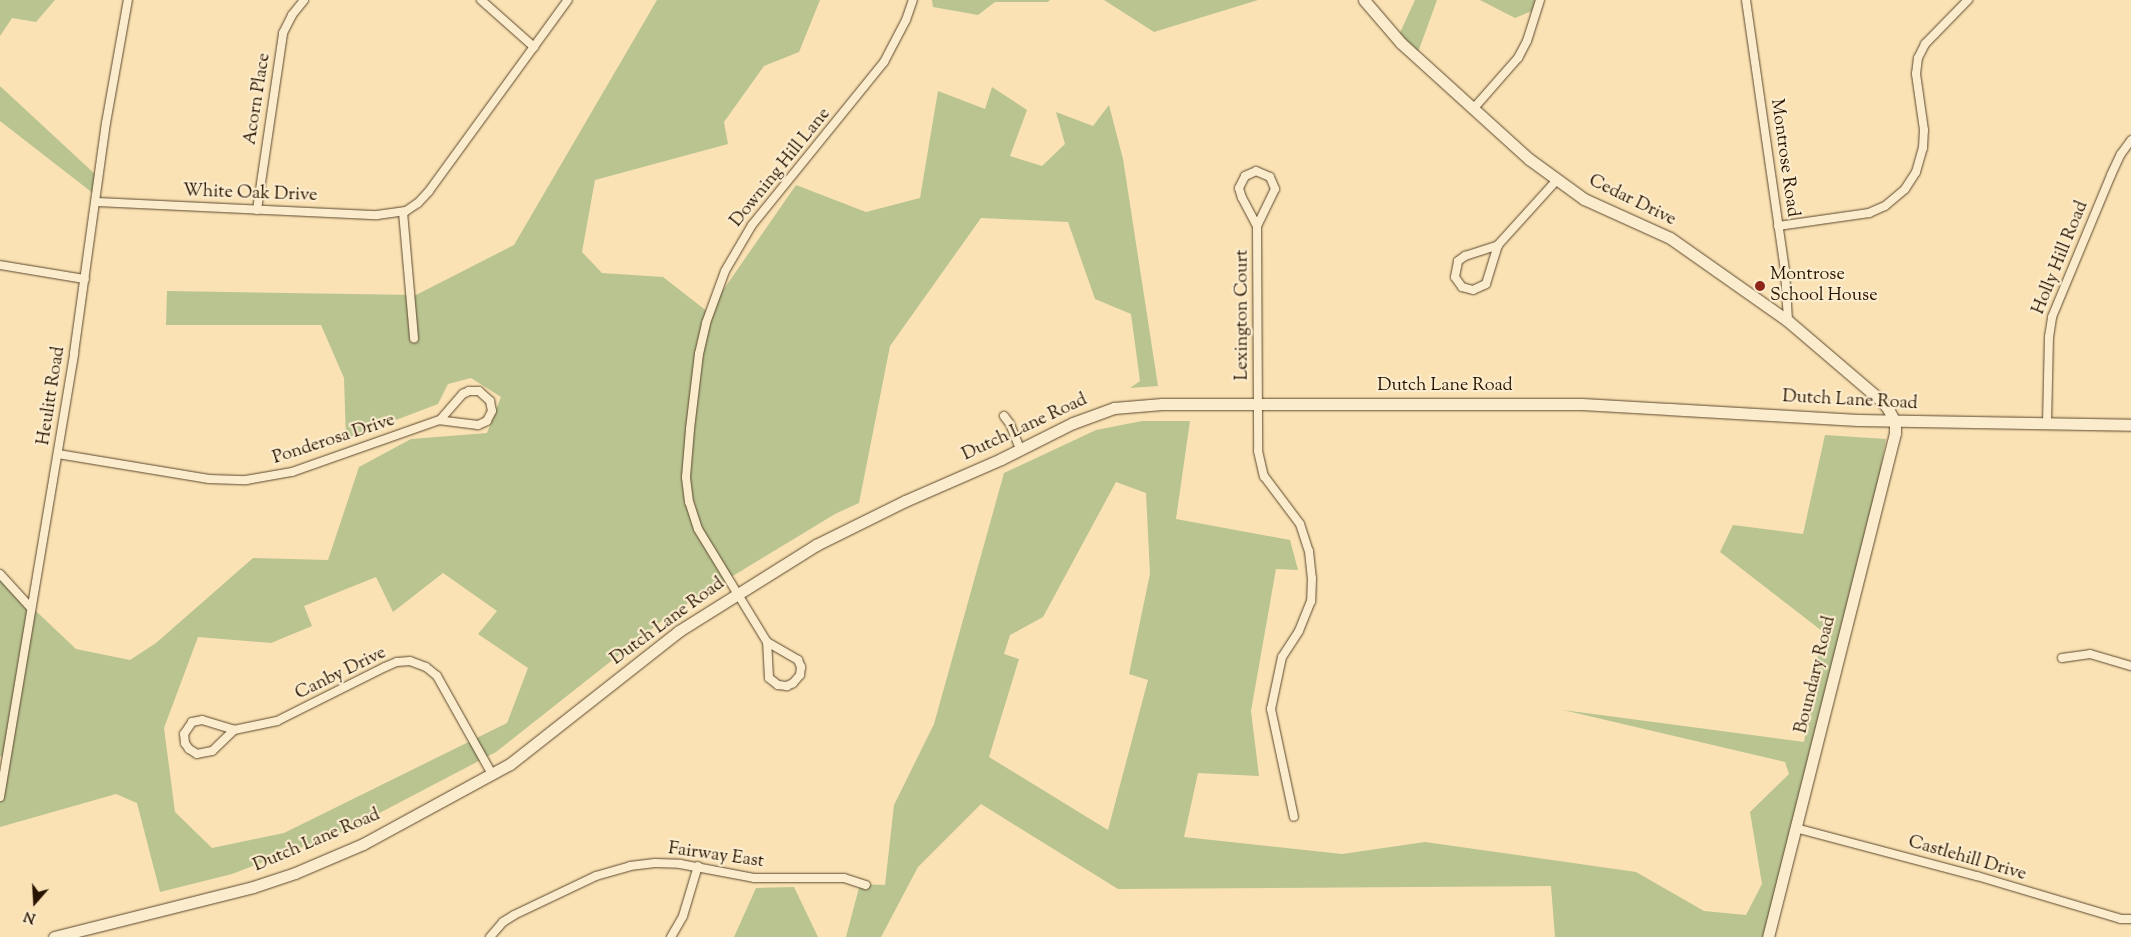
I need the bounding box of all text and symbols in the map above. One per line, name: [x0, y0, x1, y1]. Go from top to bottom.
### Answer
street label: Acorn Place: [240, 52, 276, 146]
street label: Montrose Road: [1765, 98, 1803, 218]
street label: Downing Hill Lane: [726, 104, 836, 232]
street label: Cedar Drive: [1585, 171, 1679, 231]
street label: White Oak Drive: [182, 181, 318, 207]
street label: Holly Hill Road: [2028, 198, 2094, 318]
street label: Lexington Court: [1232, 250, 1254, 380]
place label: Montrose School House: [1770, 265, 1878, 308]
marker: Montrose School House: [1754, 280, 1766, 292]
street label: Heulitt Road: [34, 345, 70, 447]
street label: Dutch Lane Road: [1377, 375, 1513, 397]
street label: Dutch Lane Road: [1782, 387, 1918, 415]
street label: Dutch Lane Road: [959, 390, 1091, 466]
street label: Ponderosa Drive: [270, 410, 398, 470]
street label: Dutch Lane Road: [607, 573, 729, 671]
street label: Boundary Road: [1791, 614, 1841, 736]
street label: Canby Drive: [292, 643, 390, 705]
street label: Dutch Lane Road: [250, 805, 384, 877]
street label: Castlehill Drive: [1905, 832, 2029, 886]
street label: Fairway East: [667, 839, 765, 873]
north arrow: [10, 877, 60, 927]
text: N: [22, 905, 39, 927]

